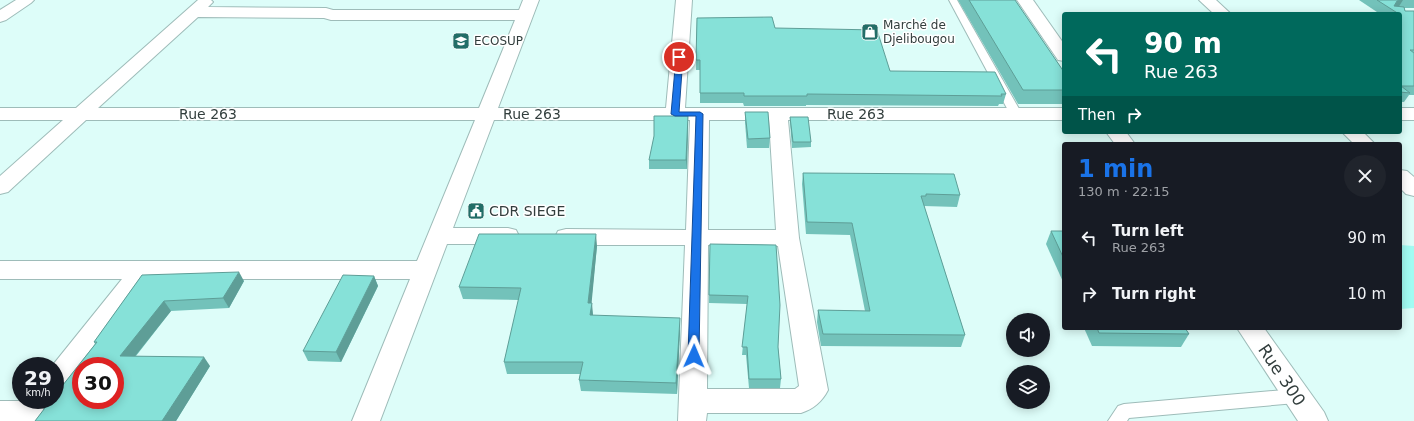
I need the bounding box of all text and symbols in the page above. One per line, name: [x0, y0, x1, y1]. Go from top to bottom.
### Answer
place label: Marché de Djelibougou: [883, 18, 955, 46]
shop icon: Marché de Djelibougou: [860, 22, 880, 42]
text: 90 m: [1144, 27, 1222, 60]
icon: left: [1078, 28, 1130, 80]
school or university icon: ECOSUP: [451, 31, 471, 51]
place label: ECOSUP: [474, 34, 523, 48]
pin: [662, 40, 696, 74]
icon: arrive: [668, 46, 690, 68]
text: Rue 263: [1144, 61, 1218, 82]
icon: right: [1123, 104, 1145, 126]
street label: Rue 263: [179, 106, 237, 122]
street label: Rue 263: [503, 106, 561, 122]
street label: Rue 263: [827, 106, 885, 122]
text: Then: [1078, 106, 1115, 124]
text: 1 min: [1078, 155, 1153, 183]
button: close: [1344, 155, 1386, 197]
text: 130 m · 22:15: [1078, 184, 1169, 199]
public building icon: CDR SIEGE: [466, 201, 486, 221]
place label: CDR SIEGE: [489, 203, 565, 219]
text: Turn left: [1112, 222, 1184, 240]
icon: left: [1078, 227, 1100, 249]
text: 90 m: [1348, 229, 1386, 247]
text: Rue 263: [1112, 240, 1166, 255]
icon: right: [1078, 283, 1100, 305]
text: Turn right: [1112, 285, 1196, 303]
text: 10 m: [1348, 285, 1386, 303]
map controls: [1006, 313, 1050, 409]
button: sound: [1006, 313, 1050, 357]
position arrow: [673, 335, 715, 377]
street label: Rue 300: [1254, 340, 1310, 410]
speed limit sign: 30: [72, 357, 124, 409]
button: layers: [1006, 365, 1050, 409]
text: 29: [24, 366, 52, 390]
text: km/h: [25, 387, 51, 398]

